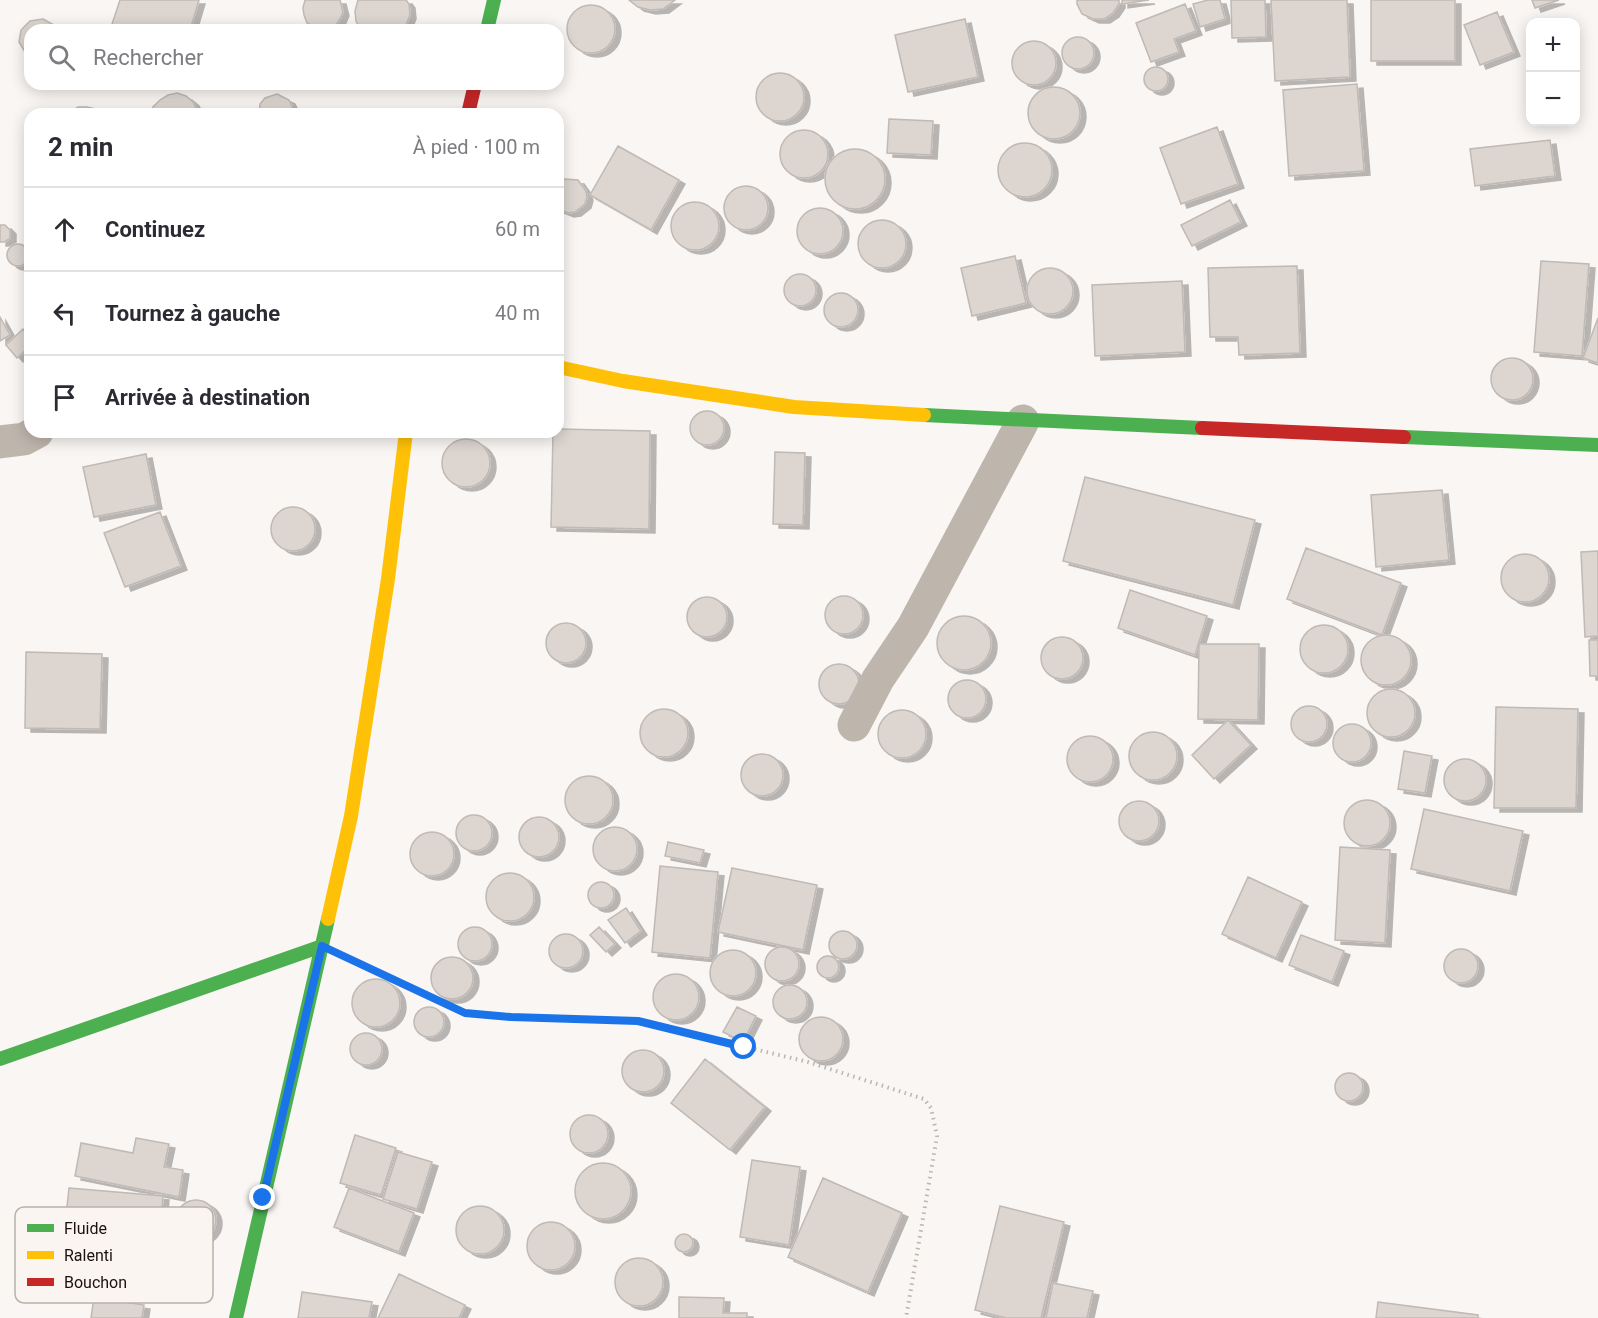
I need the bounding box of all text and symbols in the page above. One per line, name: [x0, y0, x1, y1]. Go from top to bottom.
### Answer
map controls: [1526, 18, 1580, 126]
button: +: [1526, 18, 1580, 72]
search box: [24, 24, 564, 90]
icon: search: [45, 41, 78, 74]
text: Rechercher: [93, 45, 204, 70]
button: −: [1526, 72, 1580, 126]
text: 2 min: [48, 132, 113, 162]
text: À pied · 100 m: [413, 135, 540, 159]
icon: ahead: [48, 213, 81, 246]
text: Continuez: [105, 217, 205, 242]
text: 60 m: [495, 217, 540, 241]
icon: left: [48, 297, 81, 330]
text: Tournez à gauche: [105, 301, 280, 326]
text: 40 m: [495, 301, 540, 325]
icon: arrive: [48, 381, 81, 414]
text: Arrivée à destination: [105, 385, 310, 410]
route start: [730, 1033, 756, 1059]
route end: [249, 1184, 275, 1210]
legend: [15, 1207, 213, 1303]
text: Fluide: [64, 1219, 107, 1238]
text: Ralenti: [64, 1246, 113, 1265]
text: Bouchon: [64, 1273, 127, 1292]

